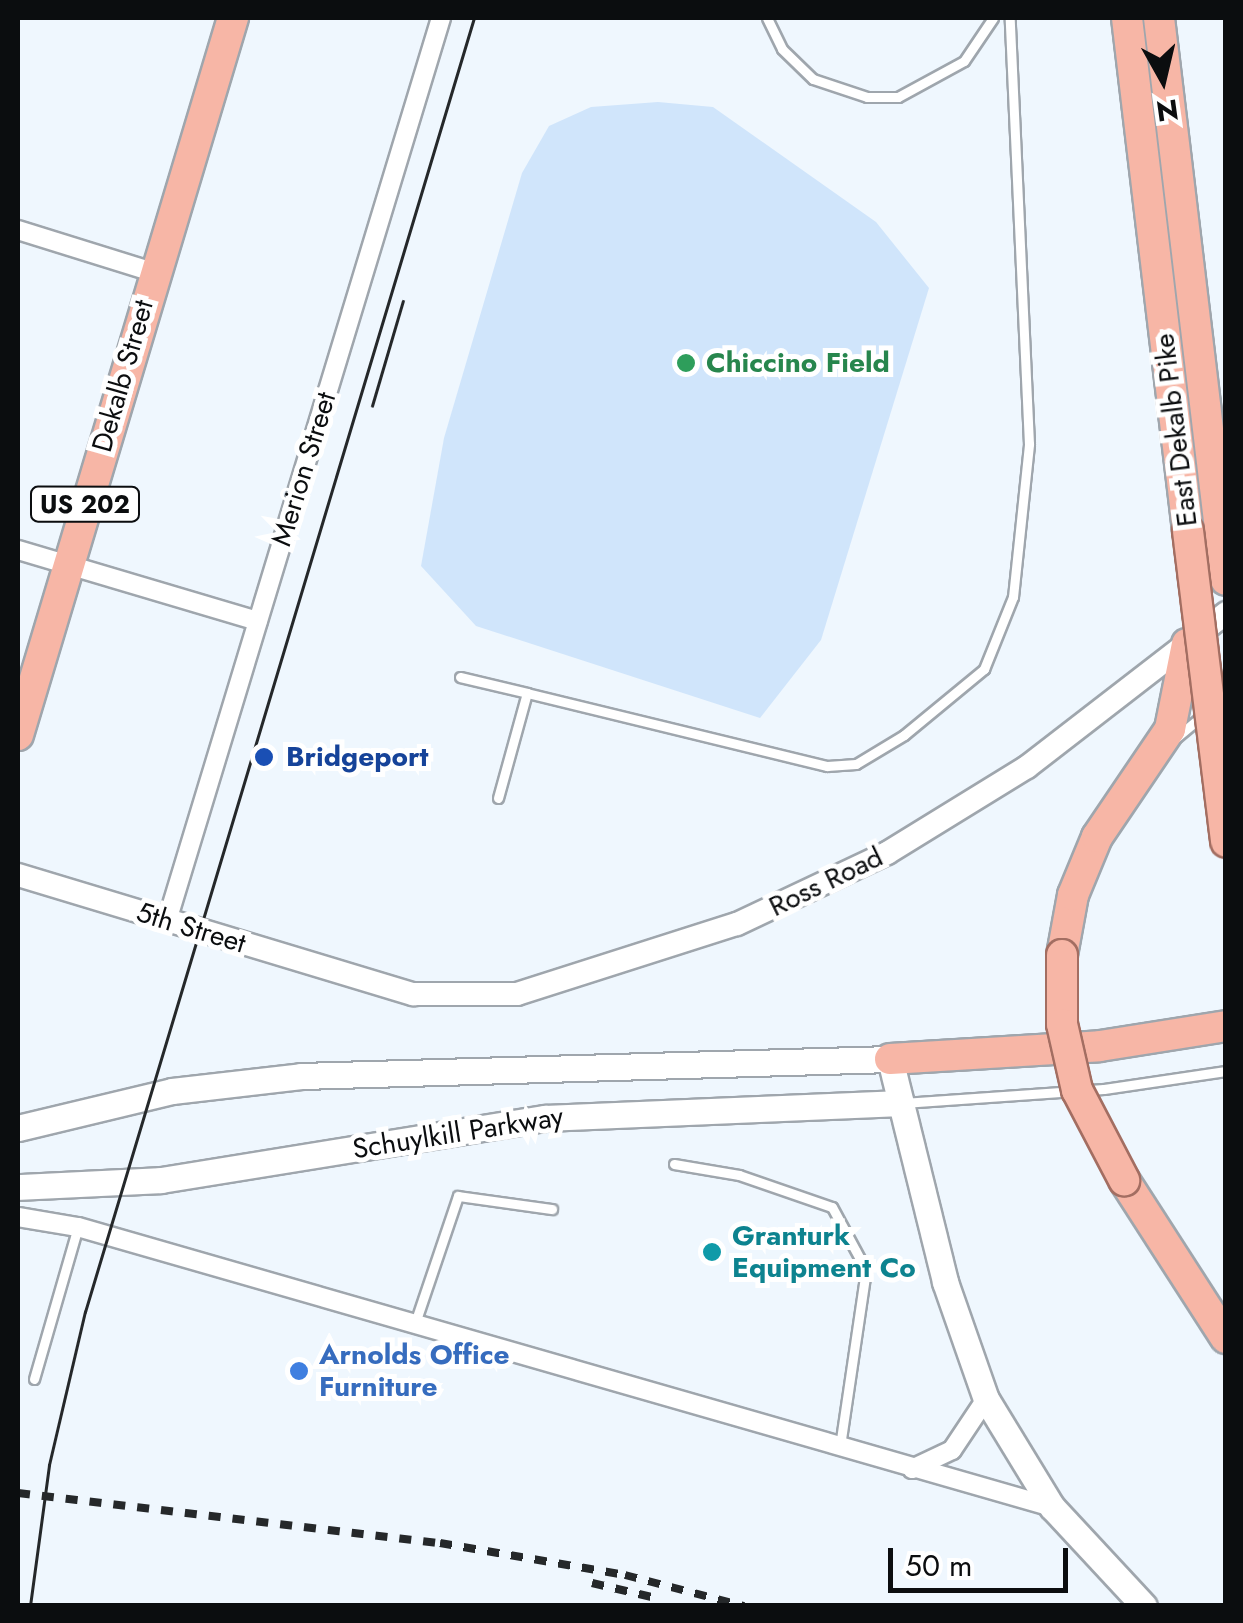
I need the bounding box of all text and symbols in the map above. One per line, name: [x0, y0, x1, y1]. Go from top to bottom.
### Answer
north arrow: [1113, 30, 1213, 130]
text: N: [1153, 88, 1181, 132]
street label: Dekalb Street: [85, 296, 161, 456]
street label: East Dekalb Pike: [1147, 332, 1205, 528]
place label: Chiccino Field: [706, 346, 890, 380]
marker: Chiccino Field: [675, 352, 697, 374]
street label: Merion Street: [265, 388, 343, 550]
road number: US 202: [30, 484, 140, 524]
place label: Bridgeport: [286, 740, 428, 774]
marker: Bridgeport: [251, 744, 277, 770]
street label: Ross Road: [764, 840, 888, 924]
street label: 5th Street: [132, 895, 250, 961]
street label: Schuylkill Parkway: [350, 1100, 566, 1166]
place label: Granturk Equipment Co: [732, 1219, 916, 1285]
marker: Granturk Equipment Co: [701, 1241, 723, 1263]
place label: Arnolds Office Furniture: [319, 1338, 510, 1404]
marker: Arnolds Office Furniture: [288, 1360, 310, 1382]
scale bar: [893, 1528, 1073, 1590]
text: 50 m: [905, 1544, 972, 1587]

